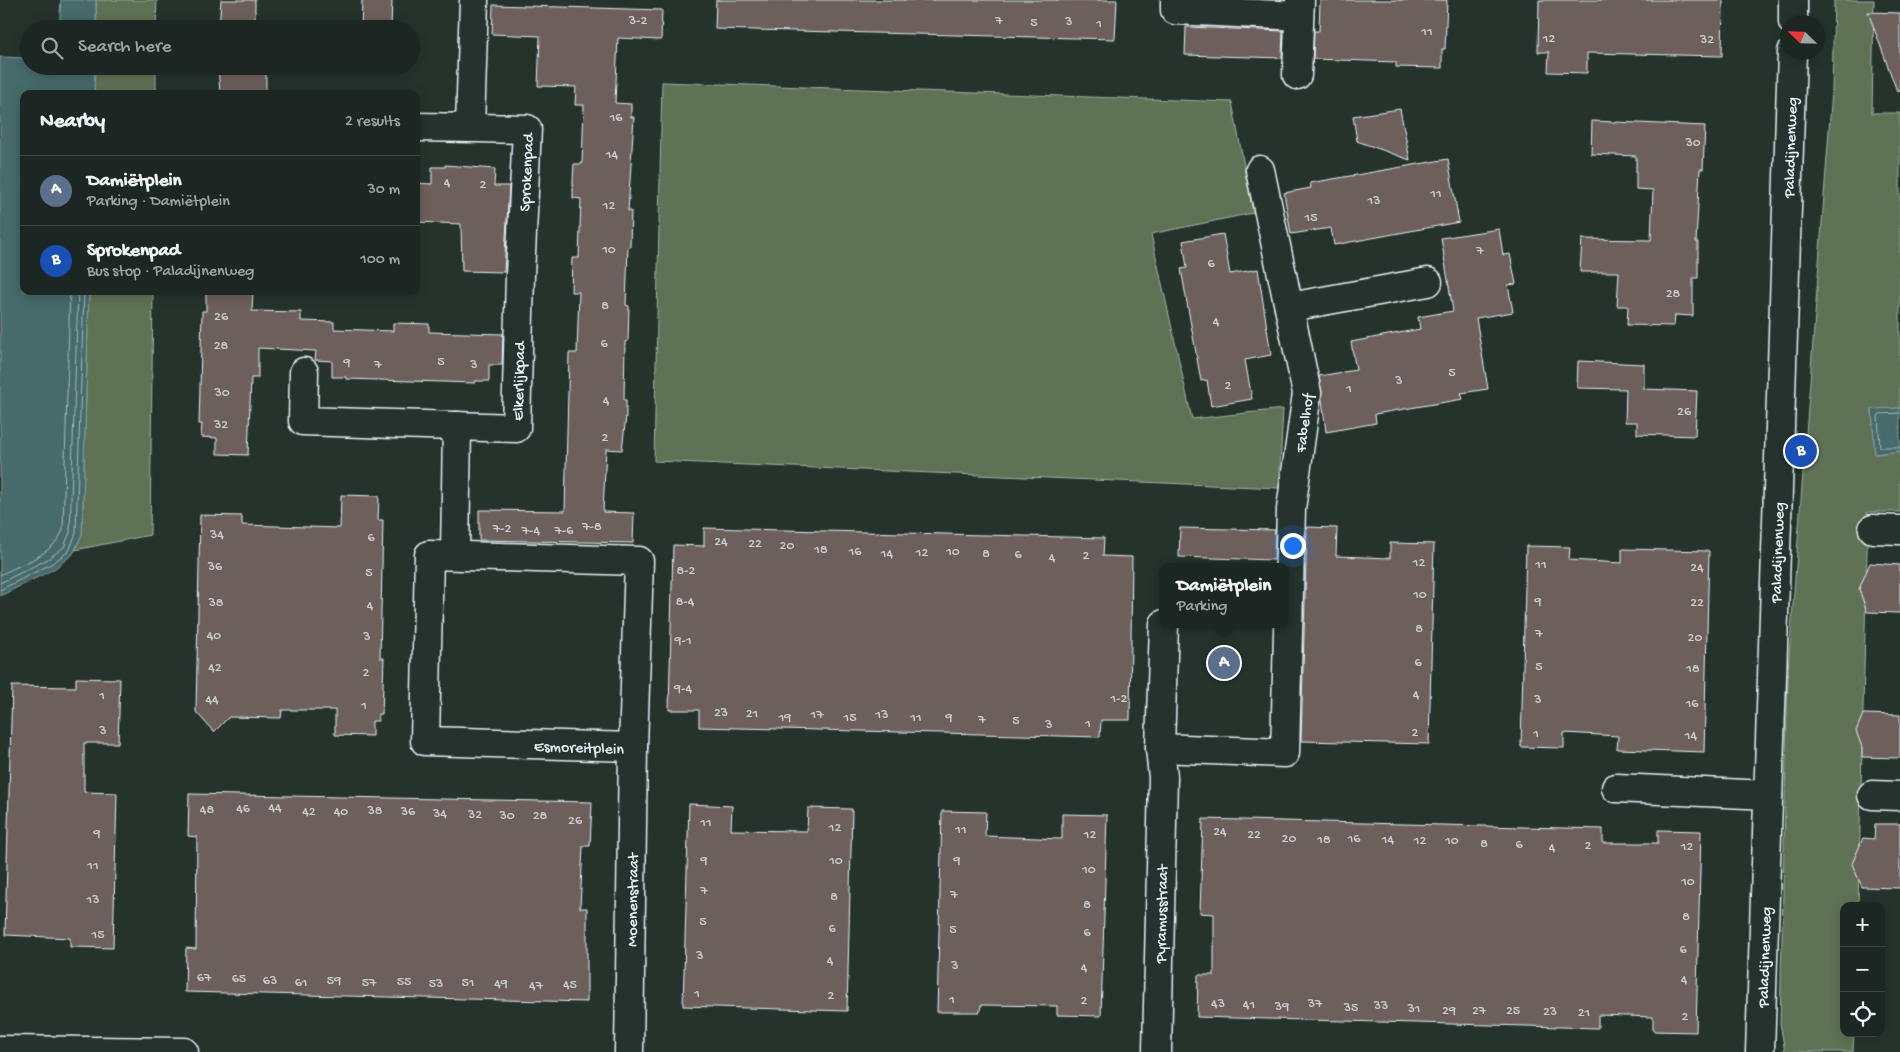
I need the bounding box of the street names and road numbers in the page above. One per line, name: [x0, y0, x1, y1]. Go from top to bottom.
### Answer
street label: Paladijnenweg: [1781, 97, 1804, 199]
street label: Sprokenpad: [517, 131, 540, 212]
street label: Elkerlijkpad: [510, 340, 531, 421]
street label: Fabelhof: [1293, 392, 1320, 455]
street label: Paladijnenweg: [1768, 502, 1791, 604]
street label: Esmoreitplein: [533, 738, 625, 761]
street label: Moenenstraat: [624, 852, 645, 947]
street label: Pyramusstraat: [1153, 863, 1174, 965]
street label: Paladijnenweg: [1755, 906, 1778, 1009]

